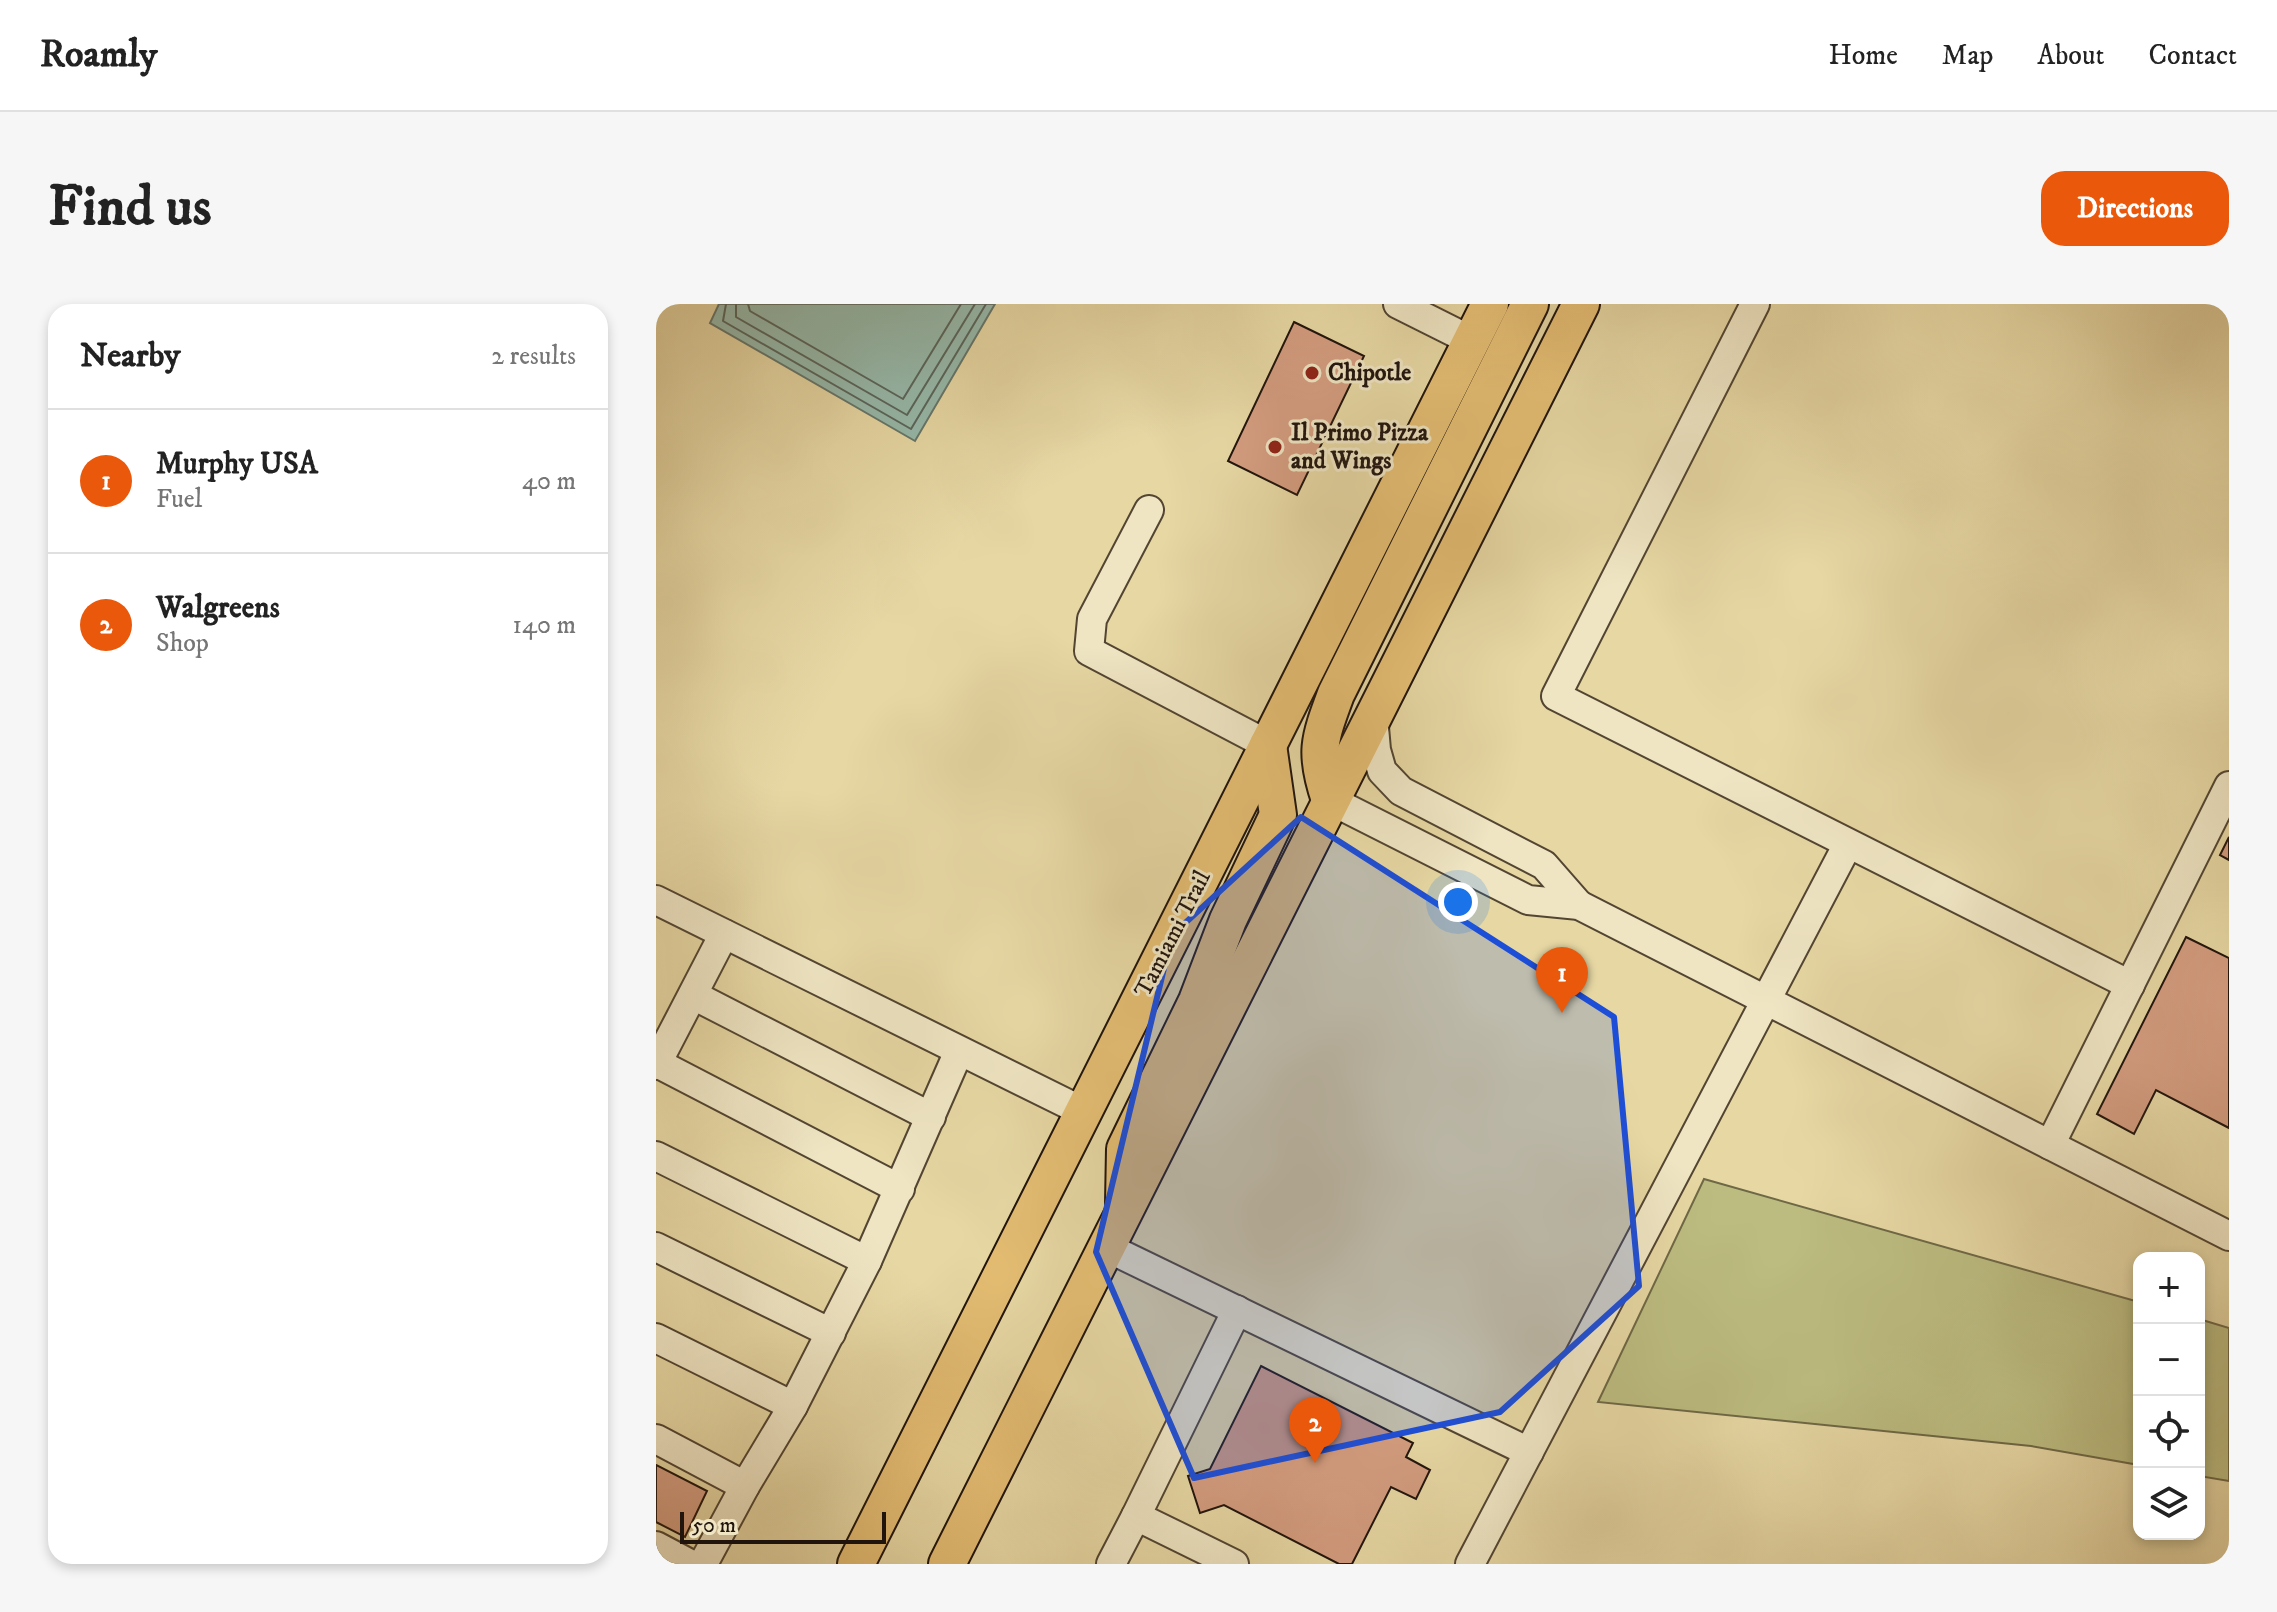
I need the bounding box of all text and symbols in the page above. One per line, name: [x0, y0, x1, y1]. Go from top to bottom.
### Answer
text: Roamly: [40, 31, 157, 79]
text: Home: [1829, 38, 1898, 73]
text: Map: [1942, 38, 1993, 73]
text: About: [2037, 38, 2104, 73]
text: Contact: [2148, 38, 2237, 73]
button: Directions: [2041, 171, 2229, 246]
text: Find us: [48, 173, 212, 243]
text: Nearby: [80, 335, 181, 377]
text: 2 results: [491, 340, 576, 373]
place label: Chipotle: [1328, 358, 1411, 388]
marker: Chipotle: [1303, 364, 1321, 382]
place label: Il Primo Pizza and Wings: [1291, 418, 1429, 476]
marker: Il Primo Pizza and Wings: [1266, 438, 1284, 456]
text: Murphy USA: [156, 446, 318, 483]
text: 1: [101, 465, 111, 498]
text: 40 m: [522, 465, 576, 498]
text: Fuel: [156, 483, 202, 516]
text: Walgreens: [156, 590, 280, 627]
text: 2: [100, 609, 112, 642]
text: 140 m: [512, 609, 576, 642]
text: Shop: [156, 627, 209, 660]
street label: Tamiami Trail: [1128, 865, 1218, 1002]
your location: [1438, 882, 1478, 922]
pin: 1: [1536, 947, 1588, 1013]
map controls: [2133, 1252, 2205, 1540]
button: +: [2133, 1252, 2205, 1324]
button: −: [2133, 1324, 2205, 1396]
button: locate: [2133, 1396, 2205, 1468]
pin: 2: [1289, 1397, 1341, 1463]
button: layers: [2133, 1468, 2205, 1540]
scale bar: [680, 1508, 886, 1544]
text: 50 m: [692, 1512, 736, 1539]

